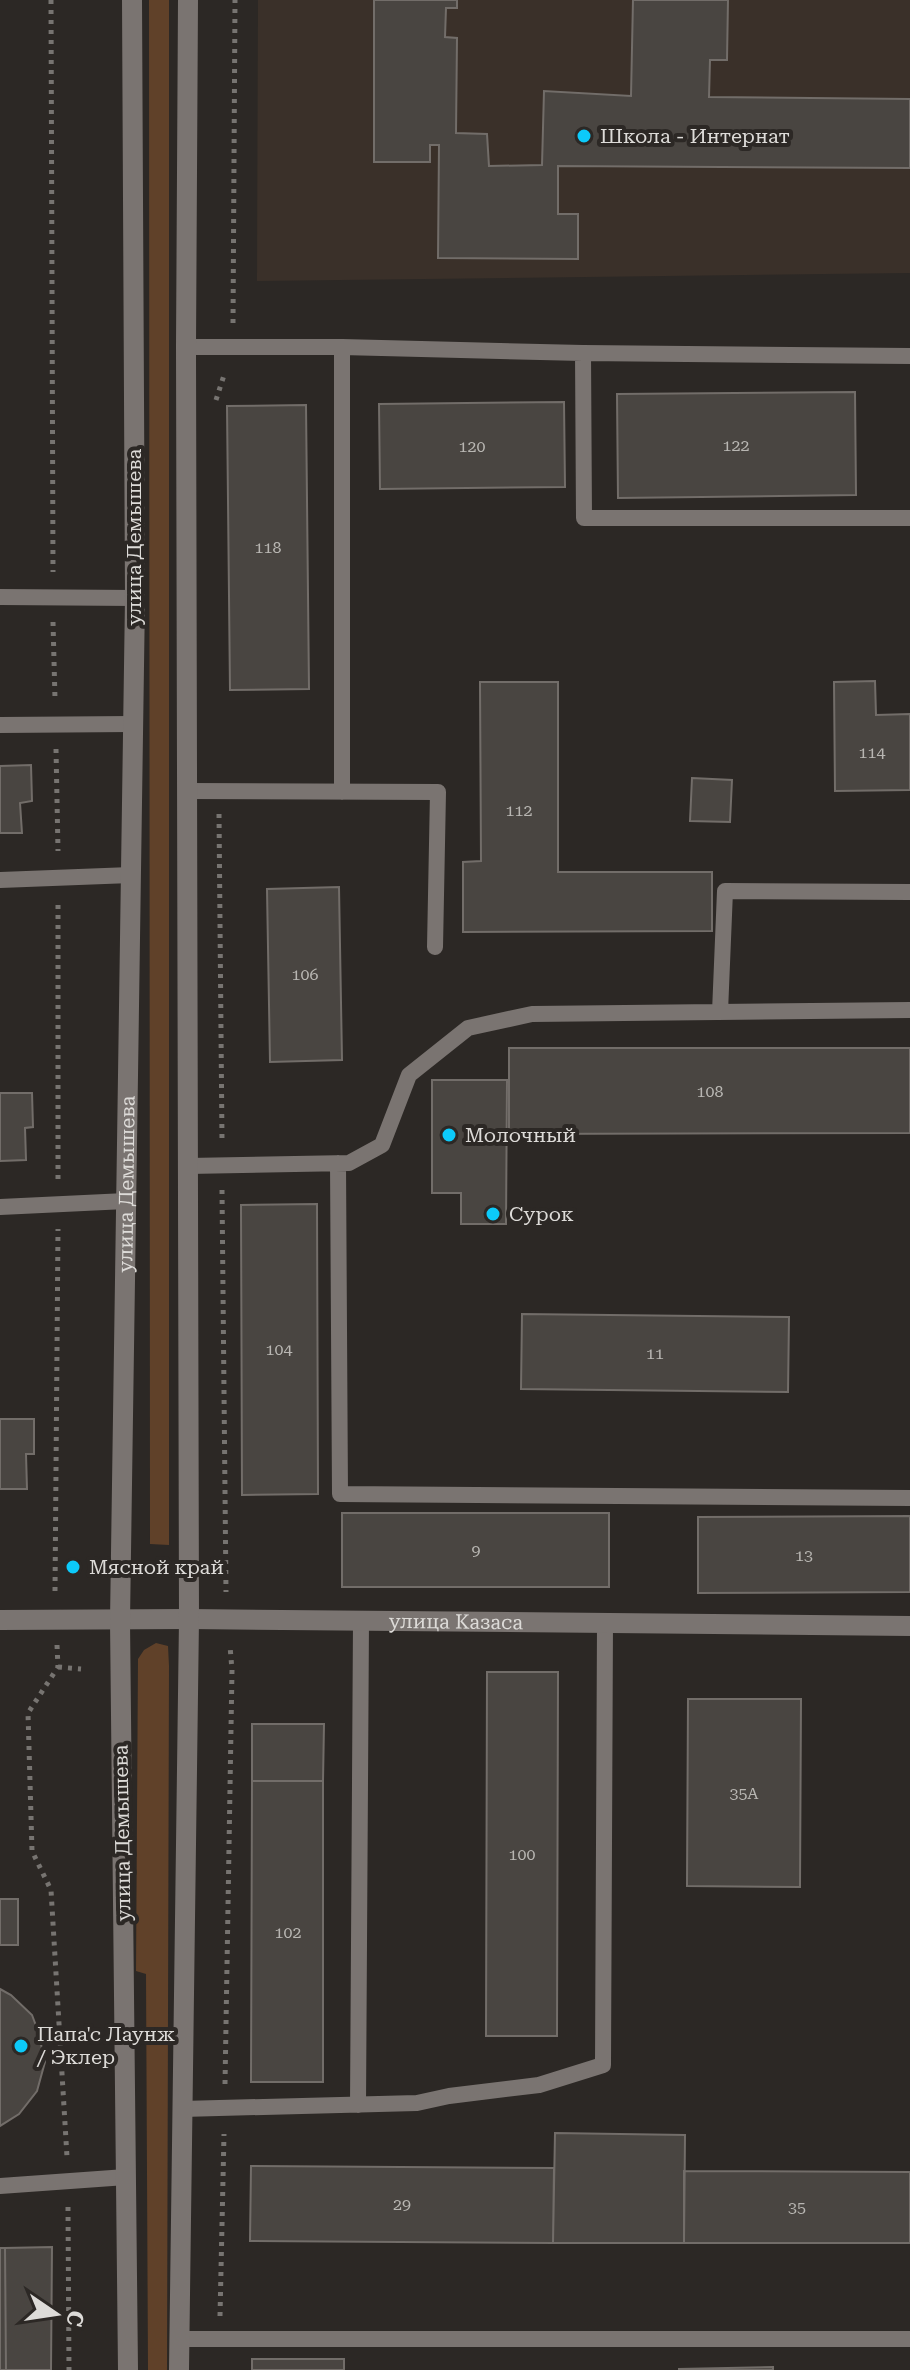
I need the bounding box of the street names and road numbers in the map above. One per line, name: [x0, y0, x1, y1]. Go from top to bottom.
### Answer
street label: улица Демышева: [122, 448, 146, 625]
street label: улица Демышева: [113, 1095, 140, 1273]
street label: улица Казаса: [389, 1609, 523, 1634]
street label: улица Демышева: [108, 1744, 136, 1922]

